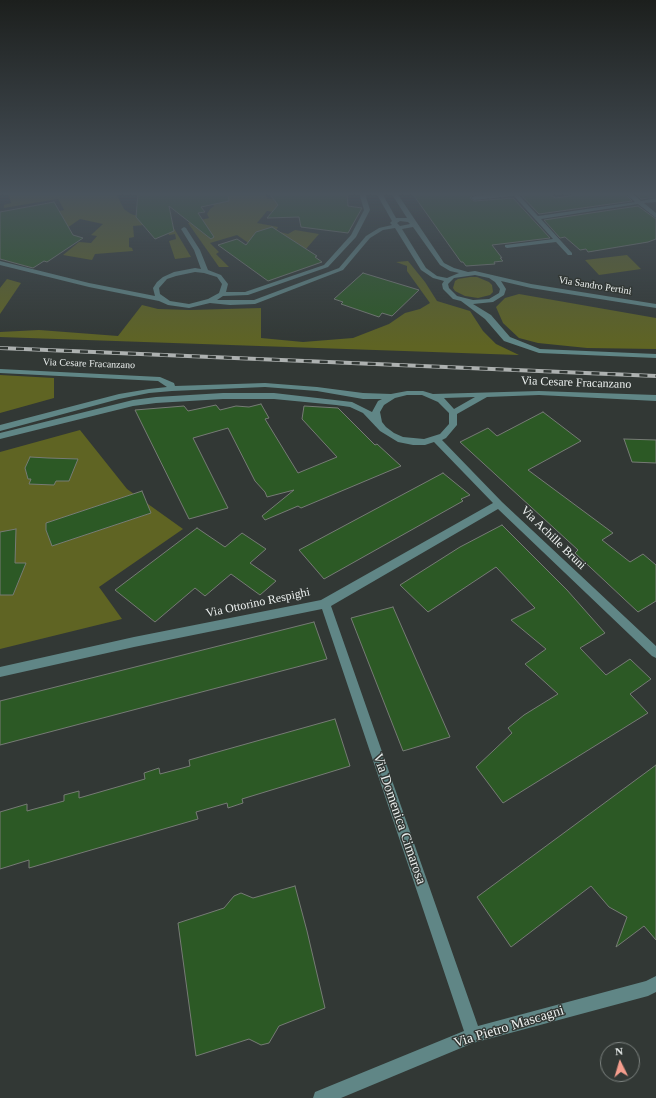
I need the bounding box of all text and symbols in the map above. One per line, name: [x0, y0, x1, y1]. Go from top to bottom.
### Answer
street label: Via Sandro Pertini: [558, 274, 632, 298]
street label: Via Cesare Fracanzano: [43, 356, 135, 372]
street label: Via Cesare Fracanzano: [521, 374, 631, 392]
street label: Via Achille Bruni: [517, 503, 589, 573]
street label: Via Ottorino Respighi: [205, 585, 311, 621]
street label: Via Domenica Cimarosa: [369, 751, 429, 887]
street label: Via Pietro Mascagni: [452, 1002, 566, 1052]
north arrow: [600, 1042, 640, 1082]
text: N: [615, 1045, 624, 1057]

